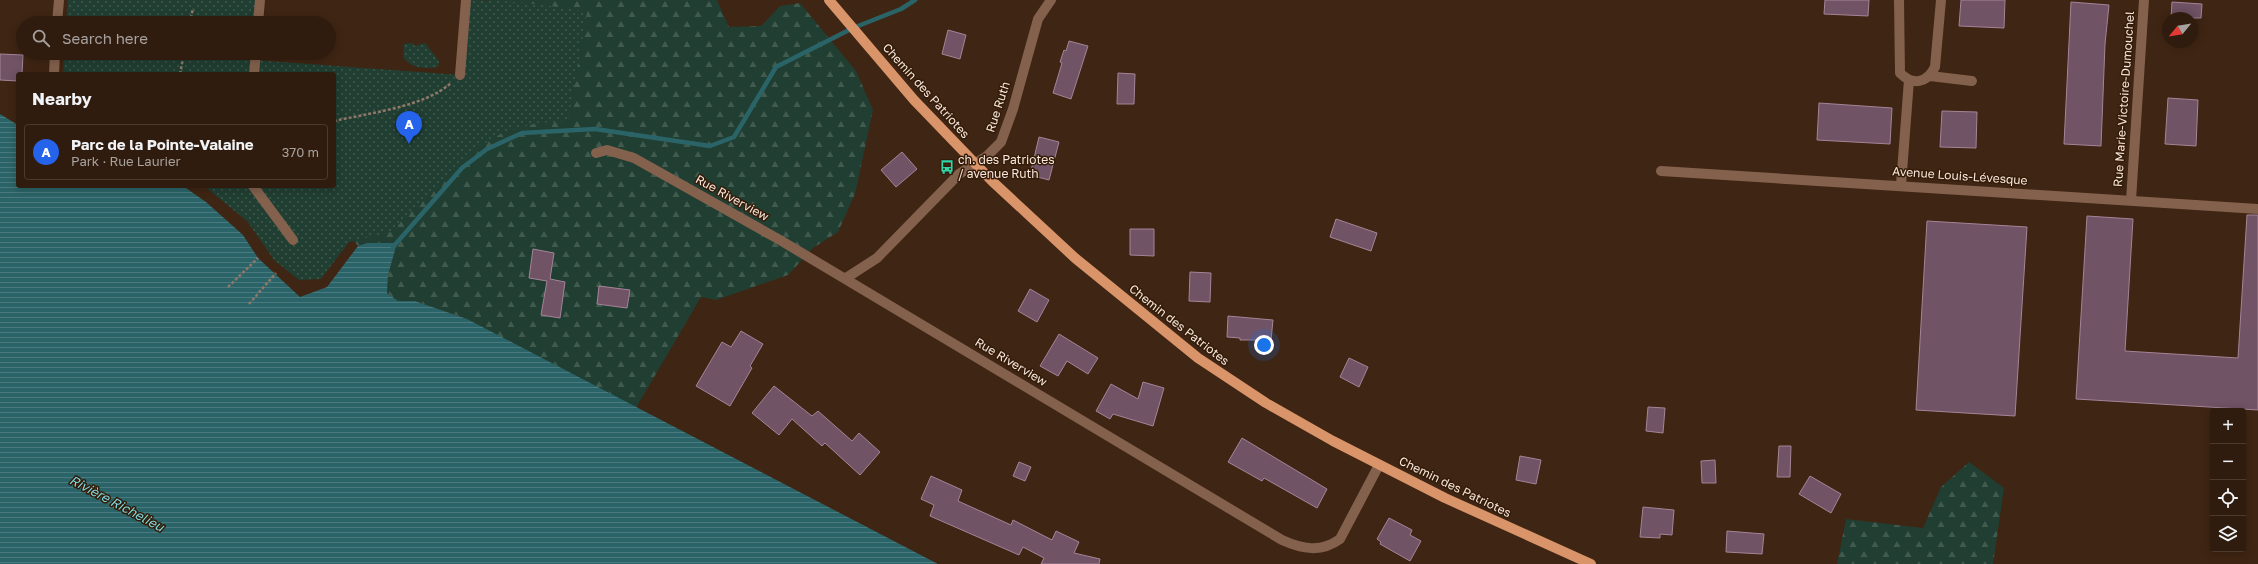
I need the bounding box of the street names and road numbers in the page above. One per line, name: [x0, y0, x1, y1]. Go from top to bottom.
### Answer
street label: Rue Marie-Victoire-Dumouchel: [2110, 10, 2137, 187]
street label: Chemin des Patriotes: [880, 40, 973, 141]
street label: Rue Ruth: [982, 80, 1013, 134]
street label: Avenue Louis-Lévesque: [1892, 163, 2028, 188]
street label: Rue Riverview: [693, 171, 772, 224]
street label: Chemin des Patriotes: [1126, 281, 1232, 368]
street label: Rue Riverview: [972, 334, 1050, 389]
street label: Chemin des Patriotes: [1397, 453, 1514, 520]

